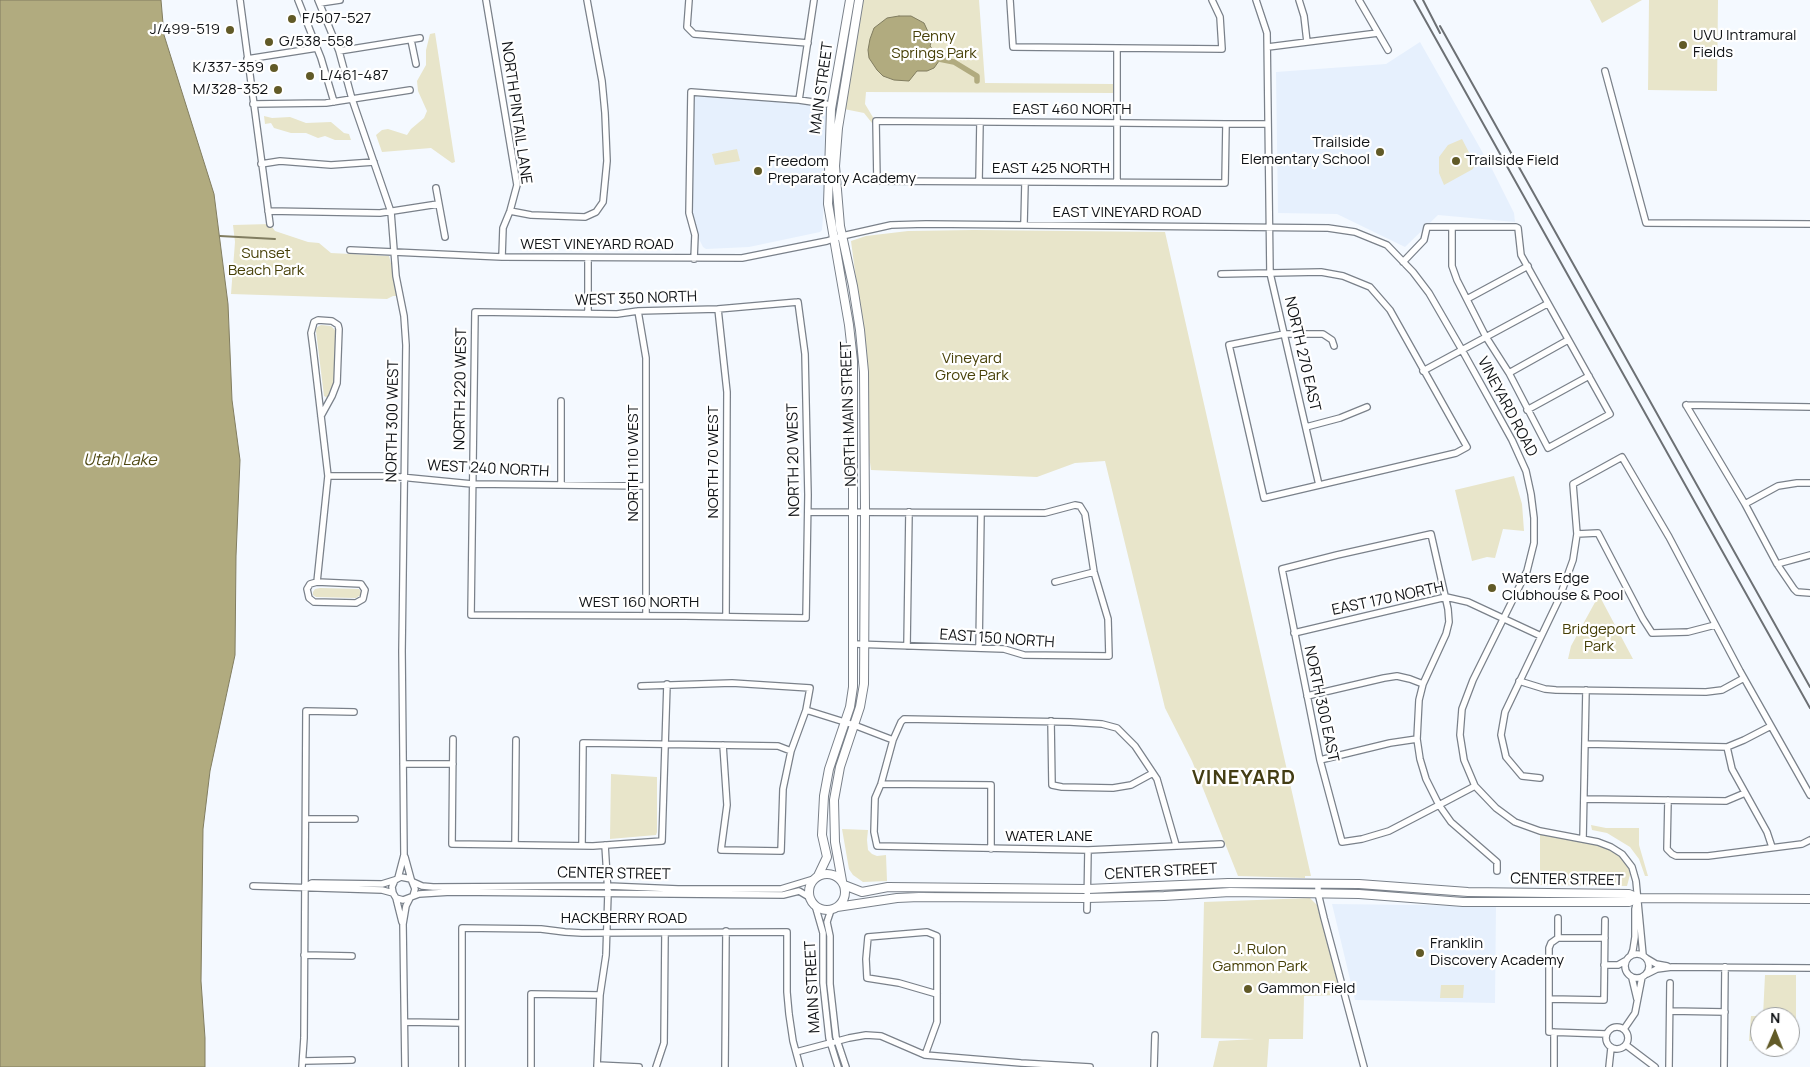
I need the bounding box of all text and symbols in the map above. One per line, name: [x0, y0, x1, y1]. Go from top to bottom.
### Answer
place label: F/507-527: [302, 10, 371, 28]
marker: F/507-527: [286, 13, 298, 25]
place label: J/499-519: [150, 21, 220, 39]
marker: J/499-519: [224, 24, 236, 36]
place label: UVU Intramural Fields: [1693, 27, 1797, 62]
park label: Penny Springs Park: [891, 28, 977, 63]
place label: G/538-558: [279, 33, 353, 51]
marker: G/538-558: [263, 36, 275, 48]
marker: UVU Intramural Fields: [1677, 39, 1689, 51]
street label: NORTH PINTAIL LANE: [497, 40, 535, 186]
street label: MAIN STREET: [807, 41, 837, 135]
place label: K/337-359: [193, 59, 264, 77]
marker: K/337-359: [268, 62, 280, 74]
place label: L/461-487: [320, 67, 389, 85]
marker: L/461-487: [304, 70, 316, 82]
place label: M/328-352: [193, 81, 268, 99]
marker: M/328-352: [272, 84, 284, 96]
street label: EAST 460 NORTH: [1012, 101, 1132, 119]
place label: Trailside Elementary School: [1241, 134, 1370, 169]
marker: Trailside Elementary School: [1374, 146, 1386, 158]
place label: Trailside Field: [1466, 152, 1559, 170]
place label: Freedom Preparatory Academy: [768, 153, 916, 188]
marker: Trailside Field: [1450, 155, 1462, 167]
street label: EAST 425 NORTH: [992, 160, 1110, 178]
marker: Freedom Preparatory Academy: [752, 165, 764, 177]
street label: EAST VINEYARD ROAD: [1052, 204, 1202, 222]
street label: WEST VINEYARD ROAD: [520, 236, 674, 254]
park label: Sunset Beach Park: [228, 245, 304, 280]
street label: WEST 350 NORTH: [575, 288, 697, 310]
street label: NORTH 270 EAST: [1280, 295, 1324, 413]
street label: NORTH 220 WEST: [451, 328, 471, 450]
street label: NORTH MAIN STREET: [837, 341, 861, 487]
park label: Vineyard Grove Park: [935, 350, 1009, 385]
street label: VINEYARD ROAD: [1473, 354, 1541, 460]
street label: NORTH 300 WEST: [383, 359, 403, 483]
street label: NORTH 20 WEST: [784, 403, 804, 517]
street label: NORTH 110 WEST: [625, 404, 643, 522]
street label: NORTH 70 WEST: [705, 406, 723, 518]
water label: Utah Lake: [83, 451, 157, 471]
street label: WEST 240 NORTH: [426, 457, 550, 481]
place label: Waters Edge Clubhouse & Pool: [1502, 570, 1623, 605]
street label: EAST 170 NORTH: [1330, 578, 1446, 620]
marker: Waters Edge Clubhouse & Pool: [1486, 582, 1498, 594]
street label: WEST 160 NORTH: [579, 594, 699, 612]
park label: Bridgeport Park: [1562, 621, 1636, 656]
street label: EAST 150 NORTH: [939, 626, 1055, 652]
street label: NORTH 300 EAST: [1300, 644, 1342, 764]
district label: VINEYARD: [1191, 766, 1297, 790]
street label: WATER LANE: [1005, 828, 1093, 846]
street label: CENTER STREET: [1104, 860, 1218, 884]
street label: CENTER STREET: [557, 864, 671, 884]
street label: CENTER STREET: [1510, 870, 1624, 890]
street label: HACKBERRY ROAD: [561, 910, 687, 928]
place label: Franklin Discovery Academy: [1430, 935, 1564, 970]
street label: MAIN STREET: [802, 940, 824, 1034]
park label: J. Rulon Gammon Park: [1213, 941, 1307, 976]
marker: Franklin Discovery Academy: [1414, 947, 1426, 959]
place label: Gammon Field: [1258, 980, 1355, 998]
marker: Gammon Field: [1242, 983, 1254, 995]
north arrow: [1750, 1007, 1800, 1057]
text: N: [1770, 1008, 1780, 1027]

